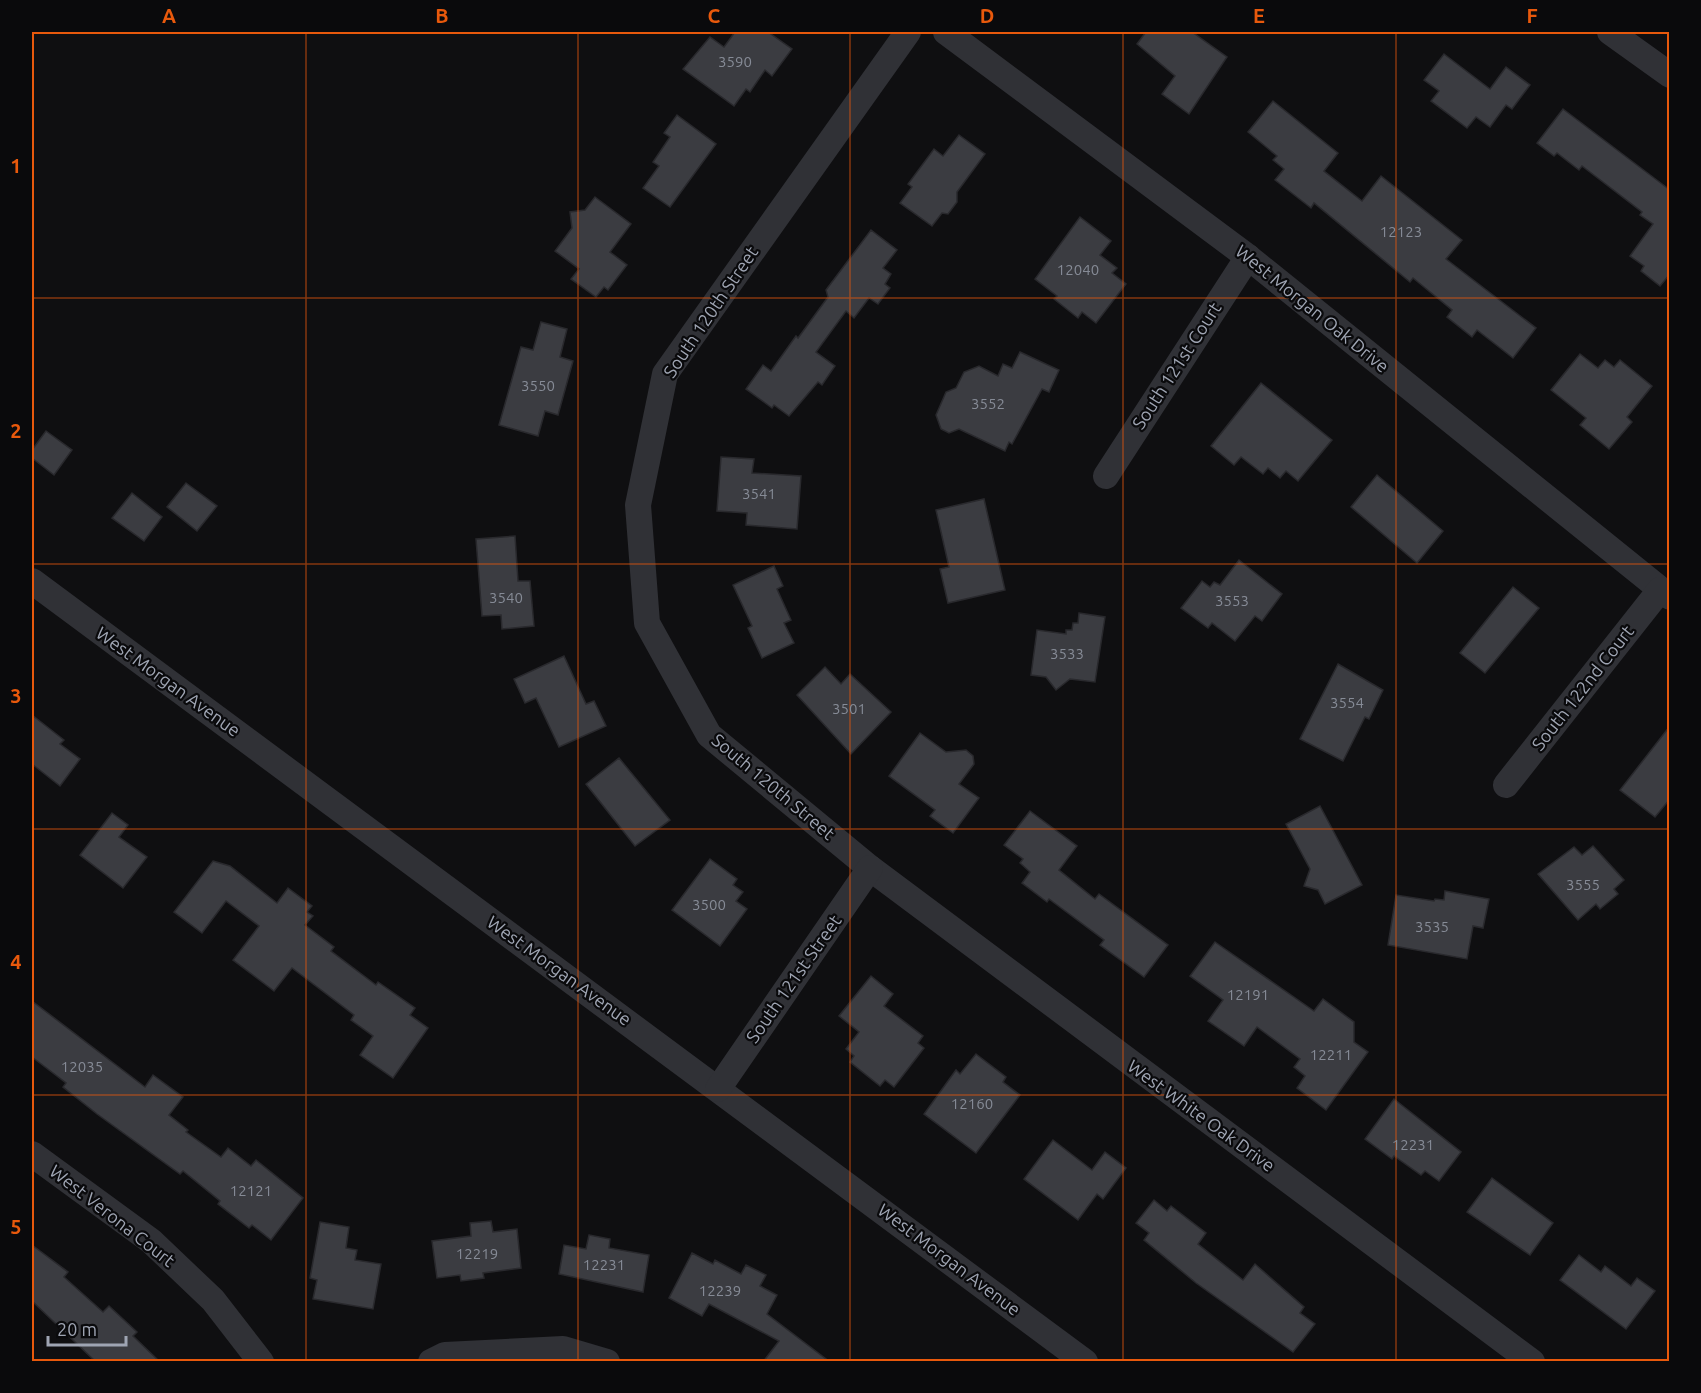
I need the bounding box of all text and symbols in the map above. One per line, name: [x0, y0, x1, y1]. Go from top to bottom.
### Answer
text: A: [162, 4, 176, 27]
text: B: [435, 4, 449, 27]
text: C: [708, 4, 721, 27]
text: D: [980, 4, 994, 27]
text: E: [1253, 4, 1265, 27]
text: F: [1526, 4, 1538, 27]
house number: 3590: [718, 53, 752, 70]
text: 1: [10, 154, 22, 177]
house number: 12123: [1380, 223, 1422, 240]
street label: West Morgan Oak Drive: [1232, 240, 1393, 376]
street label: South 120th Street: [659, 242, 761, 381]
house number: 12040: [1057, 261, 1099, 278]
street label: South 121st Court: [1128, 298, 1225, 433]
house number: 3550: [521, 377, 555, 394]
house number: 3552: [971, 395, 1005, 412]
text: 2: [10, 419, 22, 442]
house number: 3541: [742, 485, 776, 502]
house number: 3540: [489, 589, 523, 606]
house number: 3553: [1215, 592, 1249, 609]
street label: South 122nd Court: [1527, 621, 1637, 754]
street label: West Morgan Avenue: [93, 622, 244, 740]
house number: 3533: [1050, 645, 1084, 662]
text: 3: [10, 684, 22, 707]
house number: 3554: [1330, 694, 1364, 711]
house number: 3501: [832, 700, 866, 717]
street label: South 120th Street: [708, 729, 839, 843]
house number: 3555: [1566, 876, 1600, 893]
house number: 3500: [692, 896, 726, 913]
street label: West Morgan Avenue: [484, 911, 635, 1029]
street label: South 121st Street: [742, 911, 845, 1046]
house number: 3535: [1415, 918, 1449, 935]
text: 4: [10, 950, 22, 973]
house number: 12191: [1227, 986, 1269, 1003]
house number: 12211: [1310, 1046, 1352, 1063]
street label: West White Oak Drive: [1124, 1055, 1279, 1175]
house number: 12035: [61, 1058, 103, 1075]
house number: 12160: [951, 1095, 993, 1112]
house number: 12231: [1392, 1136, 1434, 1153]
street label: West Verona Court: [46, 1160, 179, 1270]
house number: 12121: [230, 1182, 272, 1199]
street label: West Morgan Avenue: [875, 1199, 1025, 1319]
text: 5: [10, 1215, 22, 1238]
house number: 12219: [456, 1245, 498, 1262]
house number: 12231: [583, 1256, 625, 1273]
house number: 12239: [699, 1282, 741, 1299]
scale bar: [48, 1309, 126, 1347]
text: 20 m: [57, 1319, 97, 1339]

